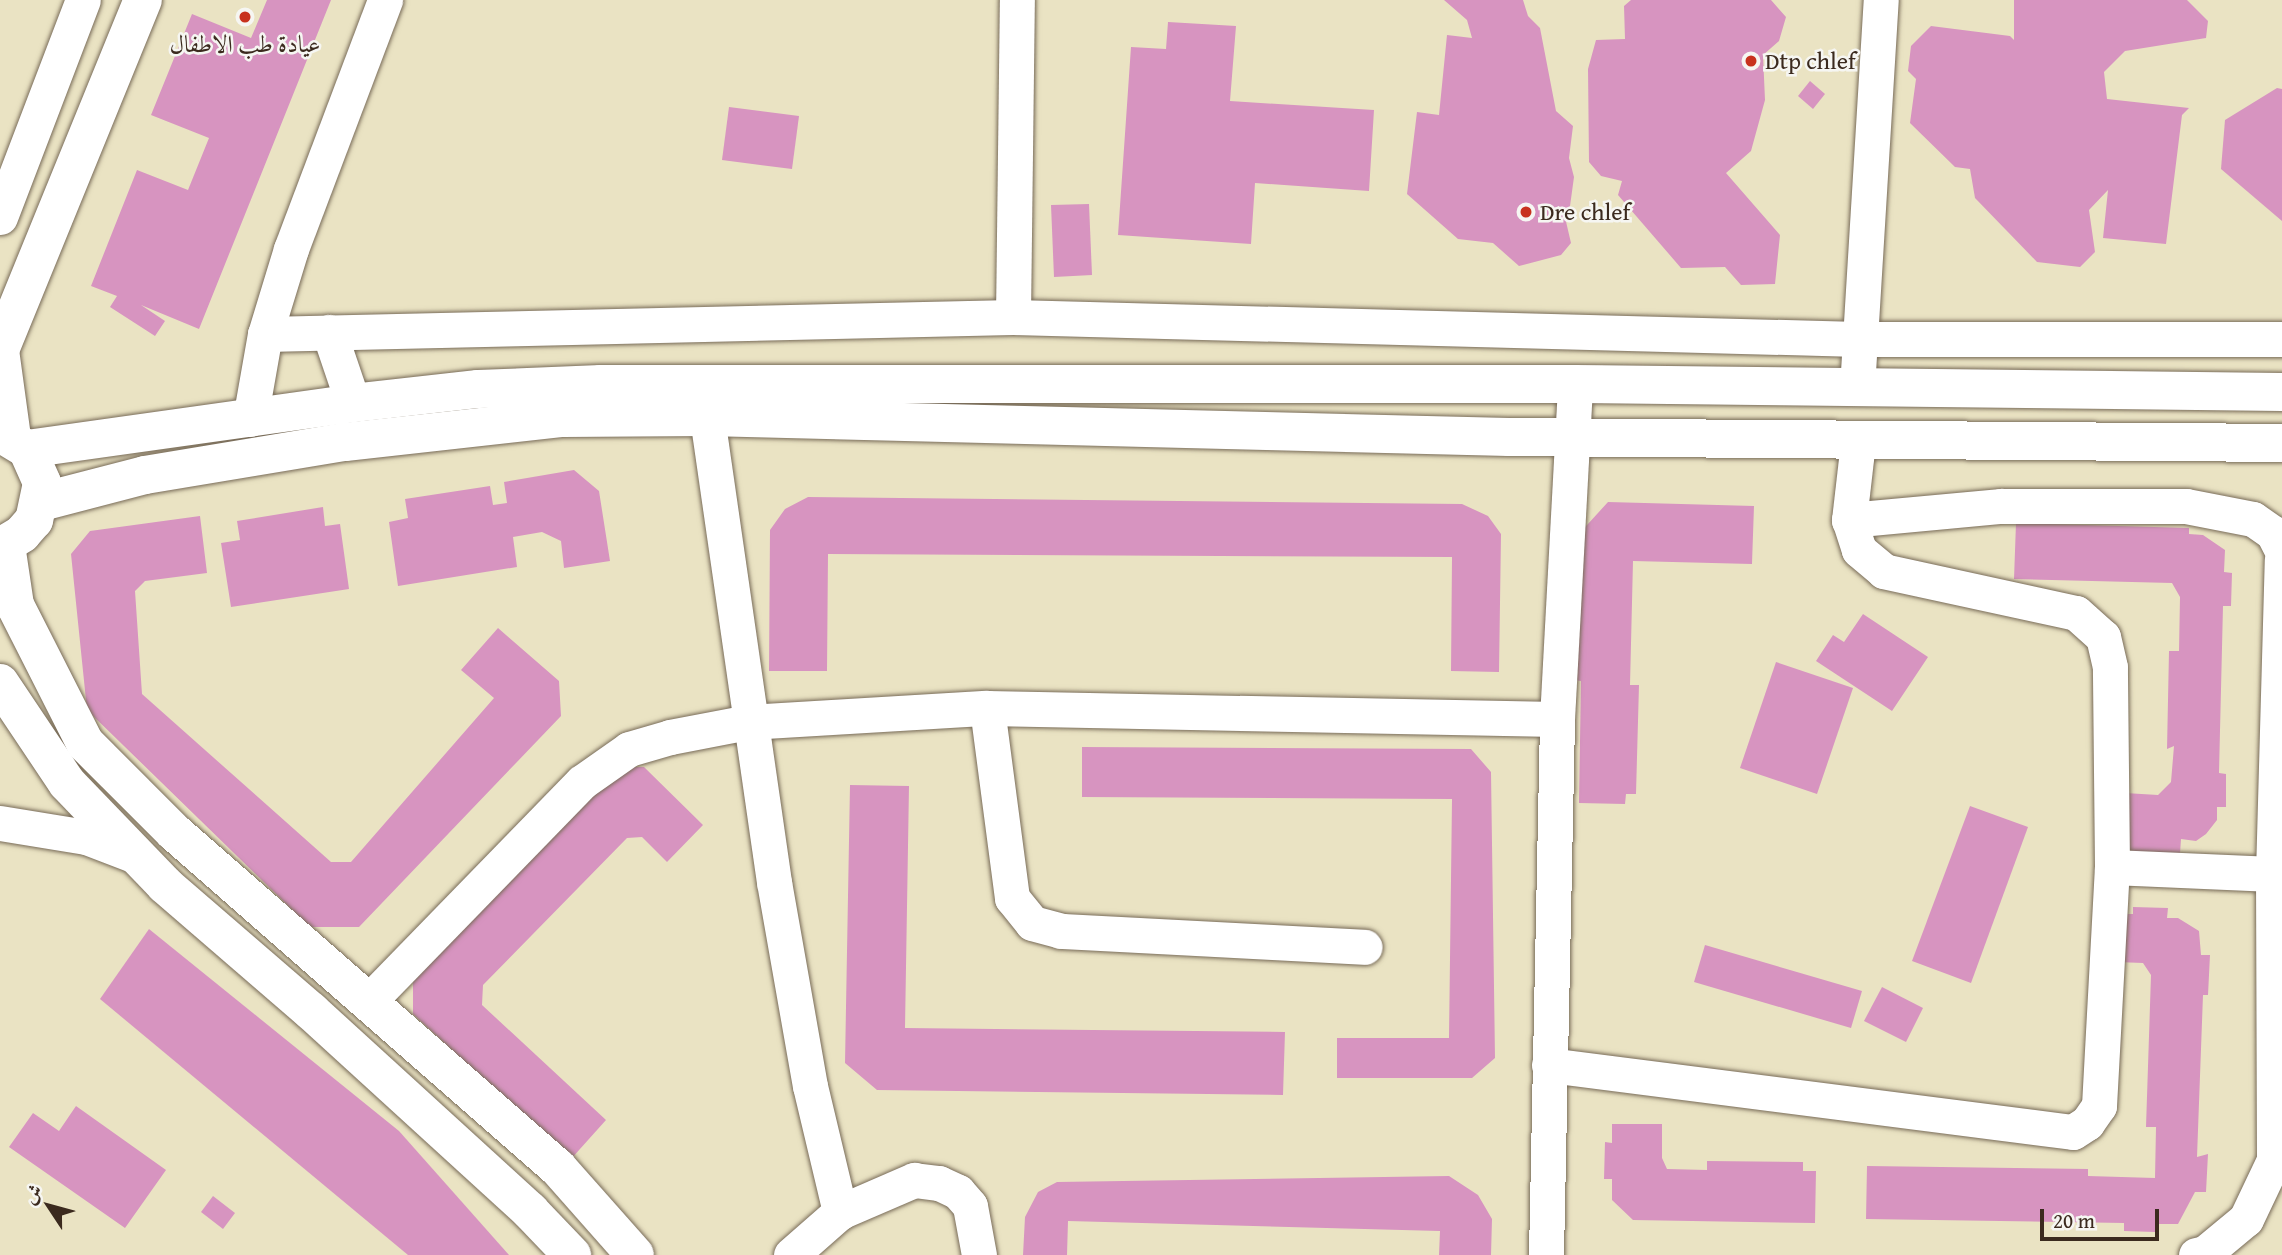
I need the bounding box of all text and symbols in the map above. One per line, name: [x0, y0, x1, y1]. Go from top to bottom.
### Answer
marker: عيادة طب الاطفال: [235, 7, 255, 27]
place label: عيادة طب الاطفال: [169, 30, 321, 58]
place label: Dtp chlef: [1765, 47, 1856, 75]
marker: Dtp chlef: [1743, 53, 1759, 69]
place label: Dre chlef: [1540, 198, 1630, 226]
marker: Dre chlef: [1518, 204, 1534, 220]
north arrow: [14, 1171, 84, 1241]
text: ش: [15, 1178, 49, 1210]
scale bar: [2044, 1196, 2163, 1240]
text: 20 m: [2053, 1205, 2095, 1236]

